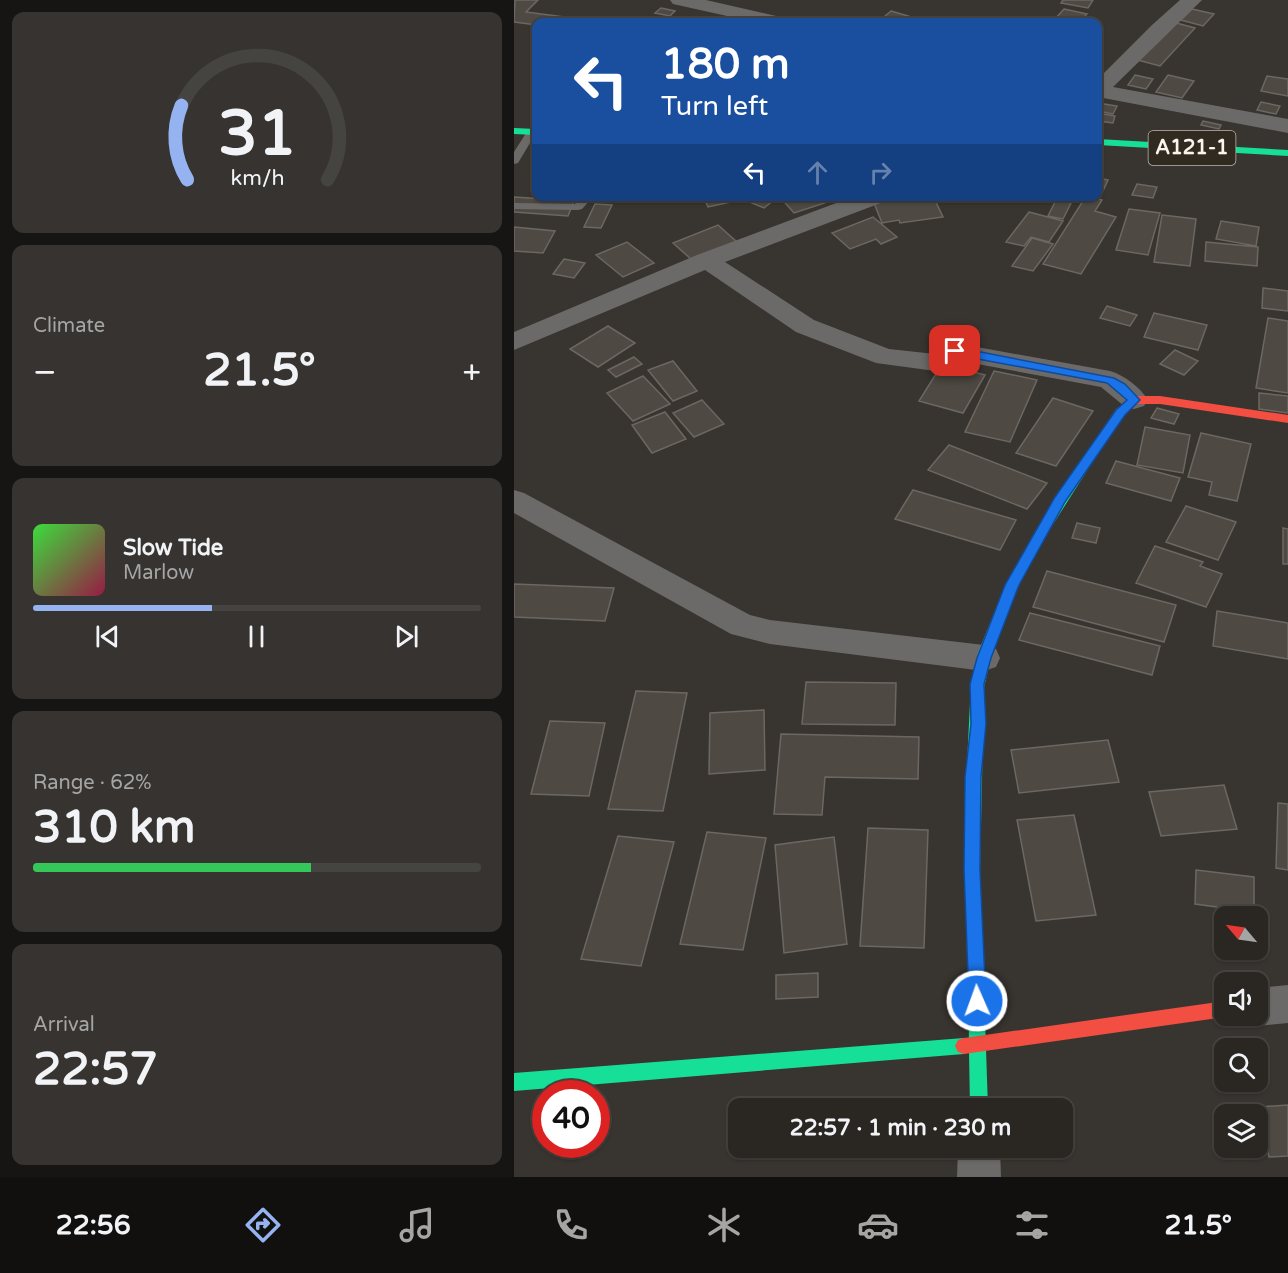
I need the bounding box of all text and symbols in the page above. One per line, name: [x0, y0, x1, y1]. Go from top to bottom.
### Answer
text: 180 m: [661, 39, 790, 90]
icon: left: [562, 42, 640, 120]
text: Turn left: [661, 90, 768, 123]
text: 31: [218, 97, 296, 172]
road number: A121-1: [1148, 131, 1236, 165]
icon: left: [738, 156, 771, 189]
icon: ahead: [801, 156, 834, 189]
icon: right: [864, 156, 897, 189]
text: km/h: [230, 165, 284, 191]
text: Climate: [33, 314, 105, 338]
pin: [929, 325, 980, 376]
icon: arrive: [938, 334, 971, 367]
text: 21.5°: [203, 344, 316, 398]
text: −: [33, 353, 57, 392]
text: +: [462, 353, 481, 392]
text: Slow Tide: [123, 535, 223, 561]
text: Marlow: [123, 561, 194, 585]
icon: previous: [91, 620, 124, 653]
icon: pause: [240, 620, 273, 653]
icon: next: [390, 620, 423, 653]
text: Range · 62%: [33, 771, 152, 795]
text: 310 km: [33, 801, 195, 855]
north arrow: [1214, 906, 1268, 960]
map controls: [1214, 906, 1268, 1158]
position arrow: [945, 969, 1009, 1033]
button: sound: [1214, 972, 1268, 1026]
text: Arrival: [33, 1013, 95, 1037]
button: search: [1214, 1038, 1268, 1092]
text: 22:57: [33, 1043, 158, 1097]
speed limit sign: 40: [532, 1080, 610, 1158]
button: layers: [1214, 1104, 1268, 1158]
text: 22:57 · 1 min · 230 m: [790, 1115, 1011, 1141]
icon: directions: [242, 1204, 284, 1246]
icon: music: [396, 1204, 438, 1246]
icon: phone: [550, 1204, 592, 1246]
icon: climate: [703, 1204, 745, 1246]
icon: car: [857, 1204, 899, 1246]
icon: filters: [1011, 1204, 1053, 1246]
text: 22:56: [56, 1209, 131, 1242]
text: 21.5°: [1165, 1209, 1232, 1242]

